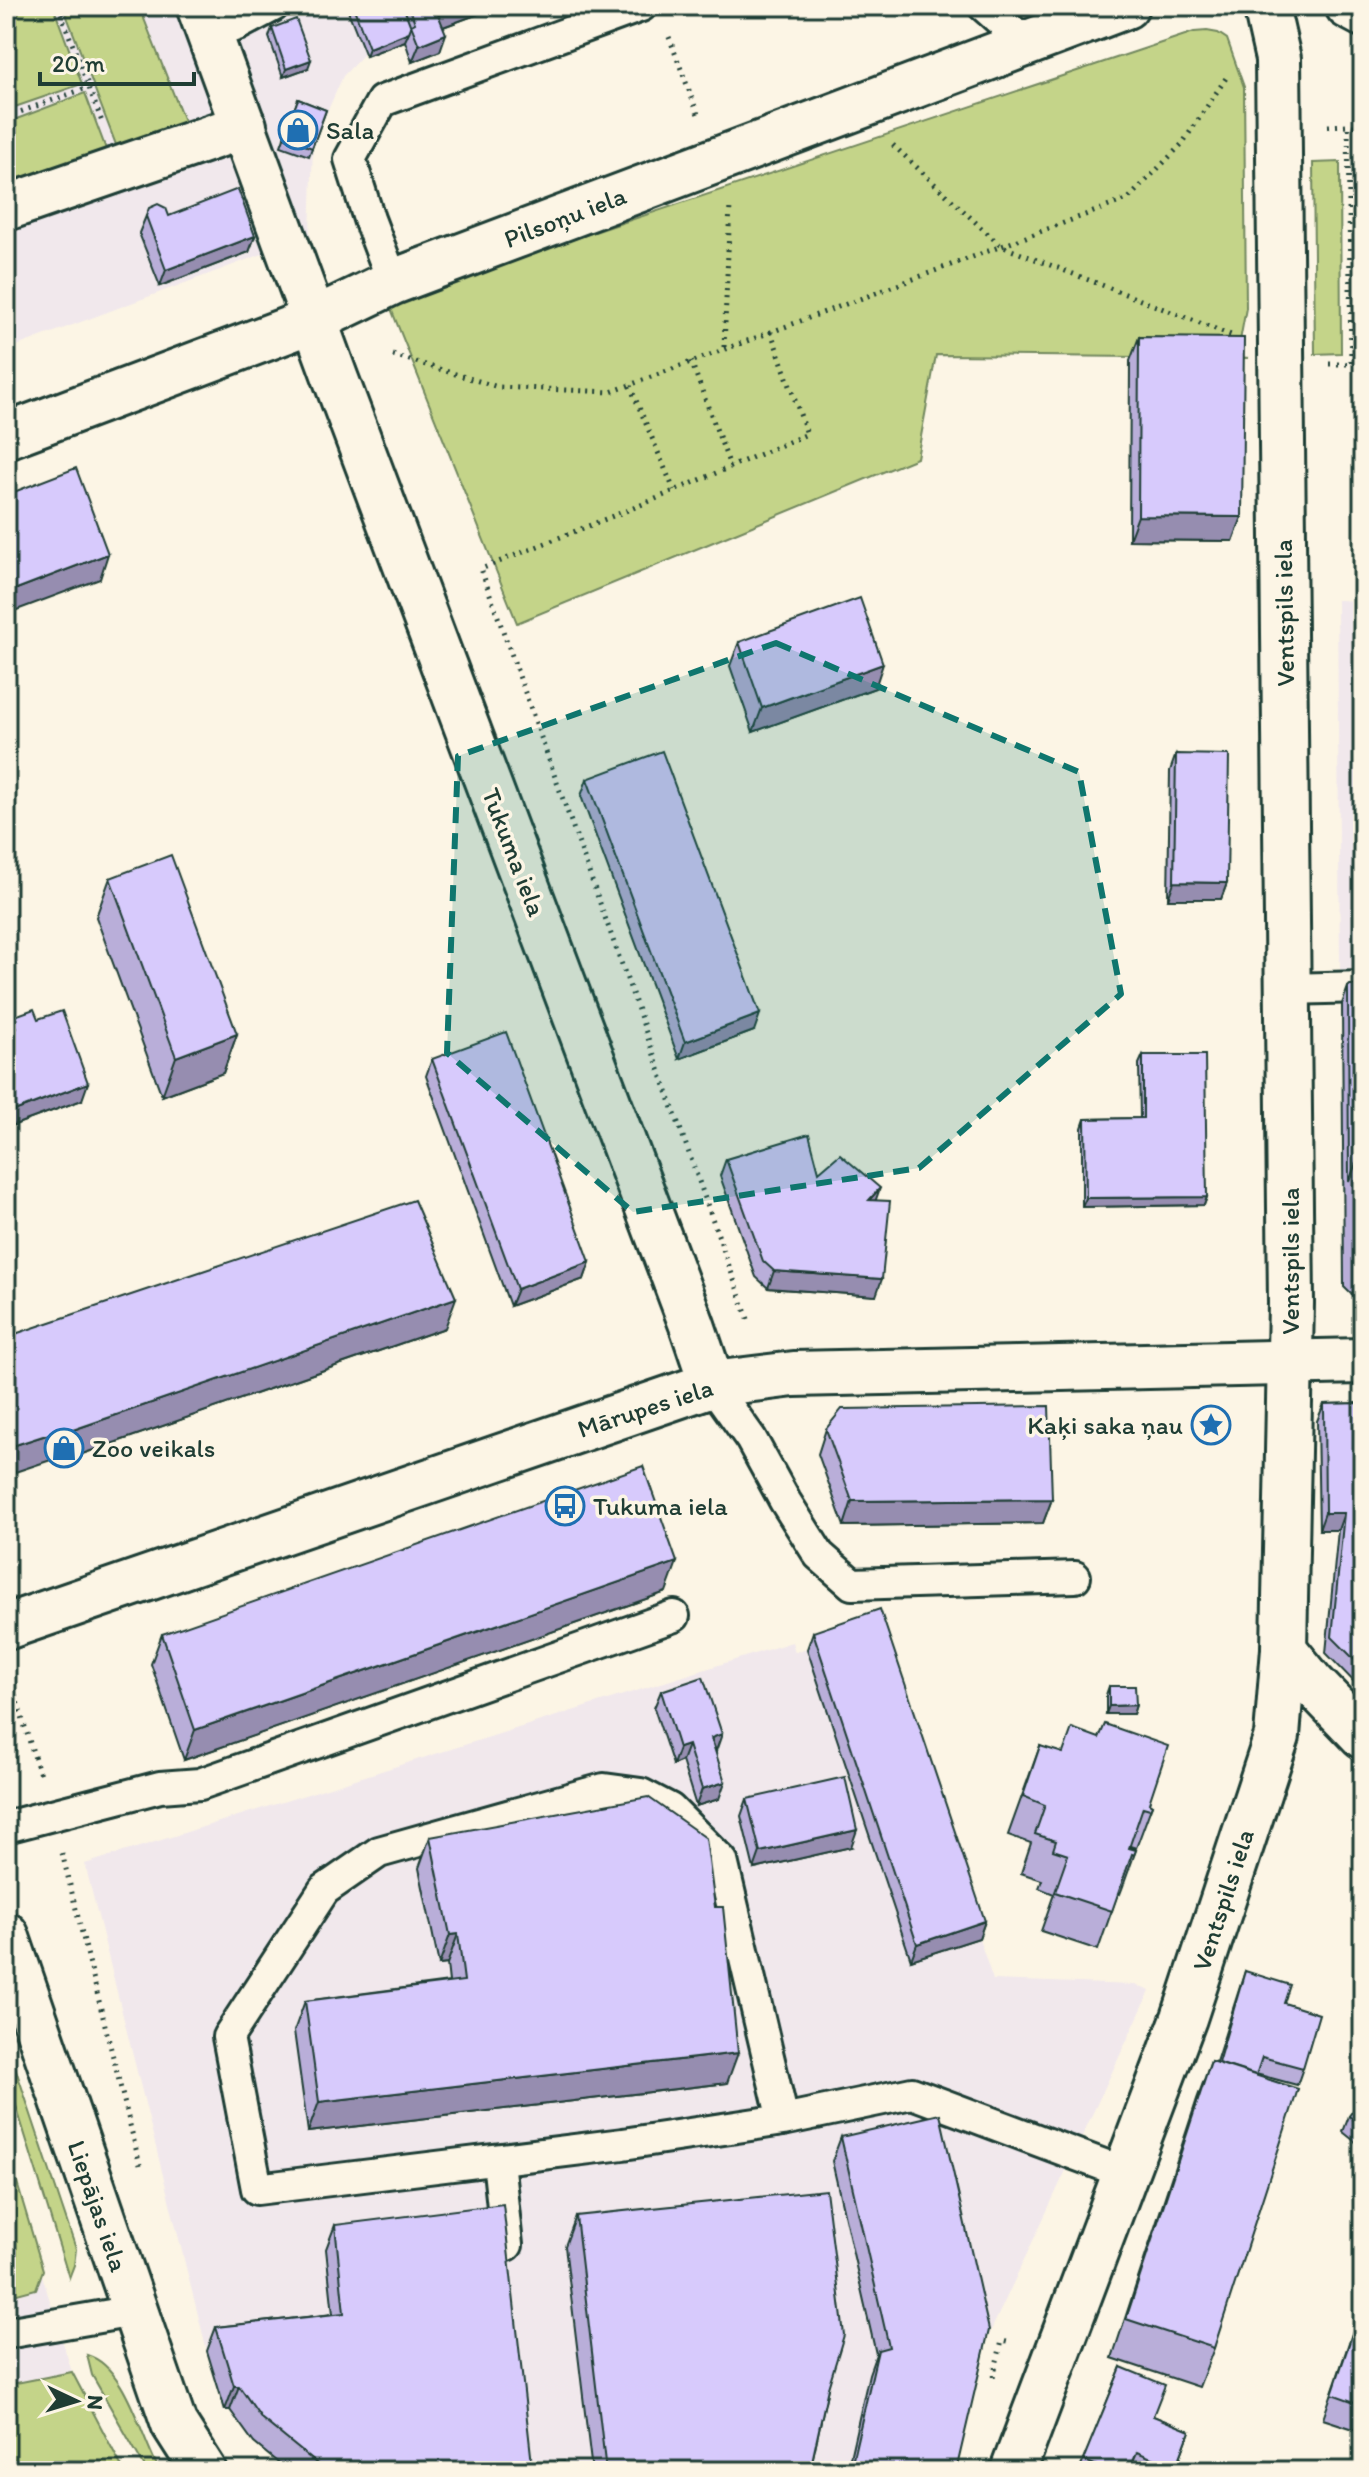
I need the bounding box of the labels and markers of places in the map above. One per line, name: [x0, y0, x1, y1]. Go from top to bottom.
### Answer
shop icon: Sala: [277, 109, 319, 151]
place label: Sala: [326, 114, 375, 146]
place icon: Kaķi saka ņau: [1190, 1404, 1232, 1446]
place label: Kaķi saka ņau: [1027, 1409, 1183, 1441]
shop icon: Zoo veikals: [43, 1427, 85, 1469]
place label: Zoo veikals: [92, 1432, 215, 1464]
bus stop icon: Tukuma iela: [544, 1485, 586, 1527]
place label: Tukuma iela: [593, 1490, 728, 1522]

